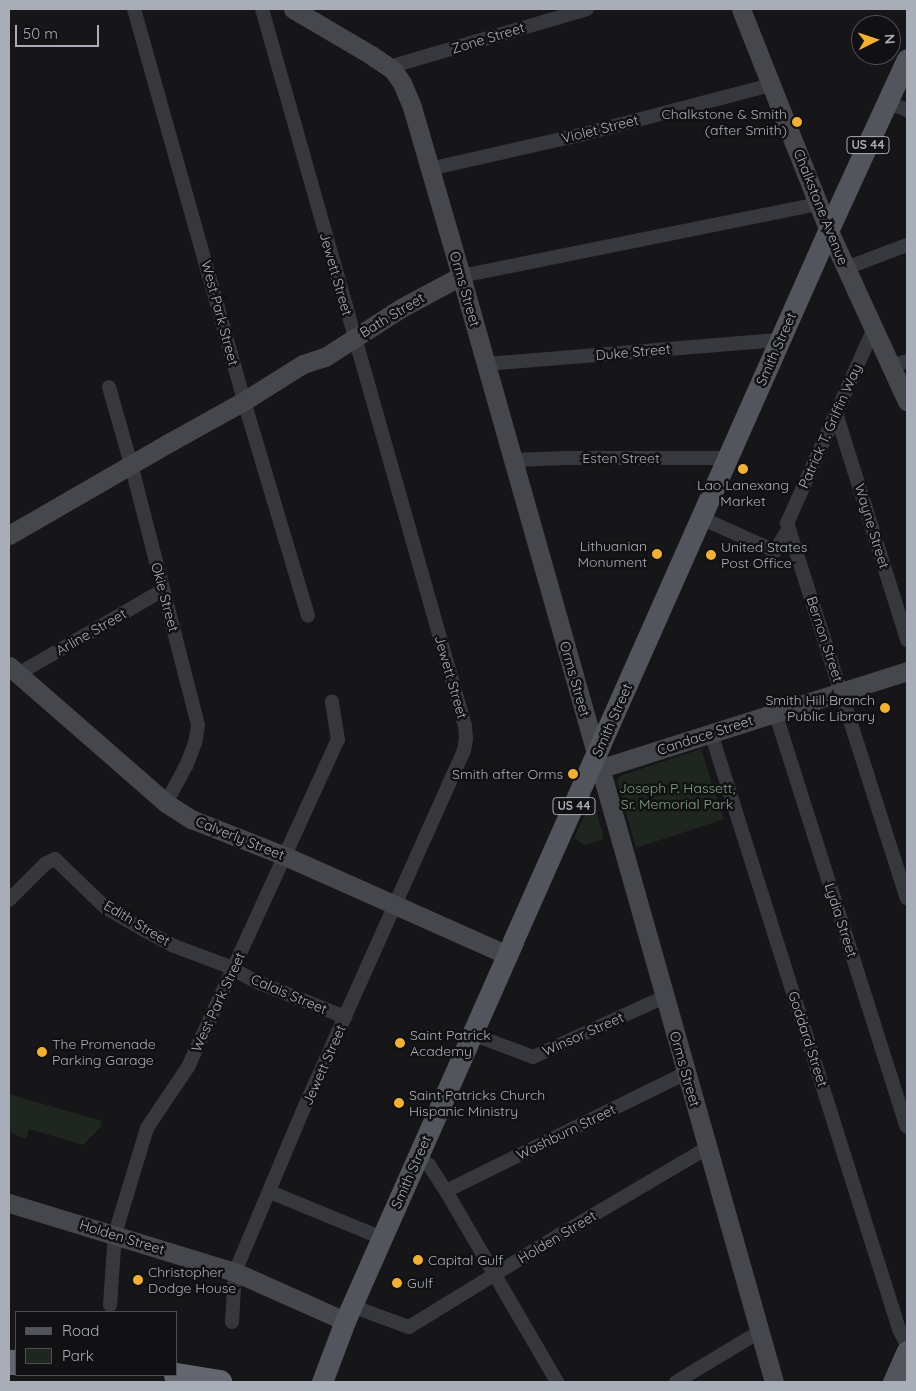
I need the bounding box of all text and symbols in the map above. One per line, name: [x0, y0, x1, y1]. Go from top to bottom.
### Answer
scale bar: [18, 15, 101, 47]
north arrow: [851, 15, 901, 65]
street label: Zone Street: [449, 19, 527, 57]
text: 50 m: [23, 24, 58, 43]
text: N: [881, 33, 899, 45]
place label: Chalkstone & Smith (after Smith): [662, 106, 787, 138]
street label: Violet Street: [560, 111, 640, 147]
marker: Chalkstone & Smith (after Smith): [791, 116, 803, 128]
road number: US 44: [846, 136, 890, 154]
street label: Chalkstone Avenue: [790, 147, 852, 267]
street label: Jewett Street: [316, 230, 356, 318]
street label: Orms Street: [446, 249, 484, 329]
street label: West Park Street: [198, 259, 242, 367]
street label: Bath Street: [357, 289, 427, 341]
street label: Smith Street: [752, 310, 800, 388]
street label: Duke Street: [595, 340, 671, 364]
street label: Patrick T. Griffin Way: [795, 361, 865, 491]
street label: Esten Street: [582, 450, 660, 466]
marker: Lao Lanexang Market: [737, 463, 749, 475]
place label: Lao Lanexang Market: [697, 477, 789, 510]
street label: Wayne Street: [851, 482, 893, 570]
place label: Lithuanian Monument: [577, 538, 647, 570]
place label: United States Post Office: [721, 539, 807, 572]
marker: Lithuanian Monument: [651, 548, 663, 560]
marker: United States Post Office: [705, 549, 717, 561]
street label: Okie Street: [148, 560, 182, 634]
street label: Bernon Street: [803, 594, 847, 684]
street label: Arline Street: [53, 605, 129, 659]
street label: Jewett Street: [431, 633, 471, 721]
street label: Orms Street: [556, 639, 594, 719]
street label: Smith Street: [588, 681, 636, 759]
place label: Smith Hill Branch Public Library: [765, 692, 875, 724]
marker: Smith Hill Branch Public Library: [879, 702, 891, 714]
street label: Candace Street: [655, 712, 755, 758]
place label: Smith after Orms: [452, 766, 563, 782]
marker: Smith after Orms: [567, 768, 579, 780]
park label: Joseph P. Hassett, Sr. Memorial Park: [619, 780, 735, 812]
road number: US 44: [552, 796, 596, 816]
street label: Calverly Street: [193, 813, 287, 863]
street label: Lydia Street: [821, 881, 861, 959]
street label: Edith Street: [101, 897, 173, 949]
street label: West Park Street: [188, 949, 248, 1055]
street label: Calais Street: [248, 970, 330, 1018]
street label: Goddard Street: [785, 989, 831, 1089]
street label: Winsor Street: [540, 1009, 626, 1059]
street label: Jewett Street: [299, 1022, 349, 1108]
place label: Saint Patrick Academy: [410, 1027, 491, 1060]
street label: Orms Street: [666, 1029, 704, 1109]
place label: The Promenade Parking Garage: [52, 1036, 156, 1068]
marker: Saint Patrick Academy: [394, 1037, 406, 1049]
marker: The Promenade Parking Garage: [36, 1046, 48, 1058]
place label: Saint Patricks Church Hispanic Ministry: [409, 1087, 545, 1120]
marker: Saint Patricks Church Hispanic Ministry: [393, 1097, 405, 1109]
street label: Washburn Street: [514, 1101, 618, 1163]
street label: Smith Street: [387, 1133, 435, 1211]
street label: Holden Street: [515, 1207, 599, 1267]
street label: Holden Street: [77, 1216, 167, 1258]
place label: Capital Gulf: [428, 1252, 503, 1268]
marker: Capital Gulf: [412, 1254, 424, 1266]
place label: Christopher Dodge House: [148, 1264, 236, 1296]
marker: Christopher Dodge House: [132, 1274, 144, 1286]
place label: Gulf: [407, 1275, 433, 1291]
marker: Gulf: [391, 1277, 403, 1289]
legend: [15, 1311, 178, 1376]
text: Road: [62, 1321, 99, 1340]
text: Park: [62, 1346, 94, 1365]

